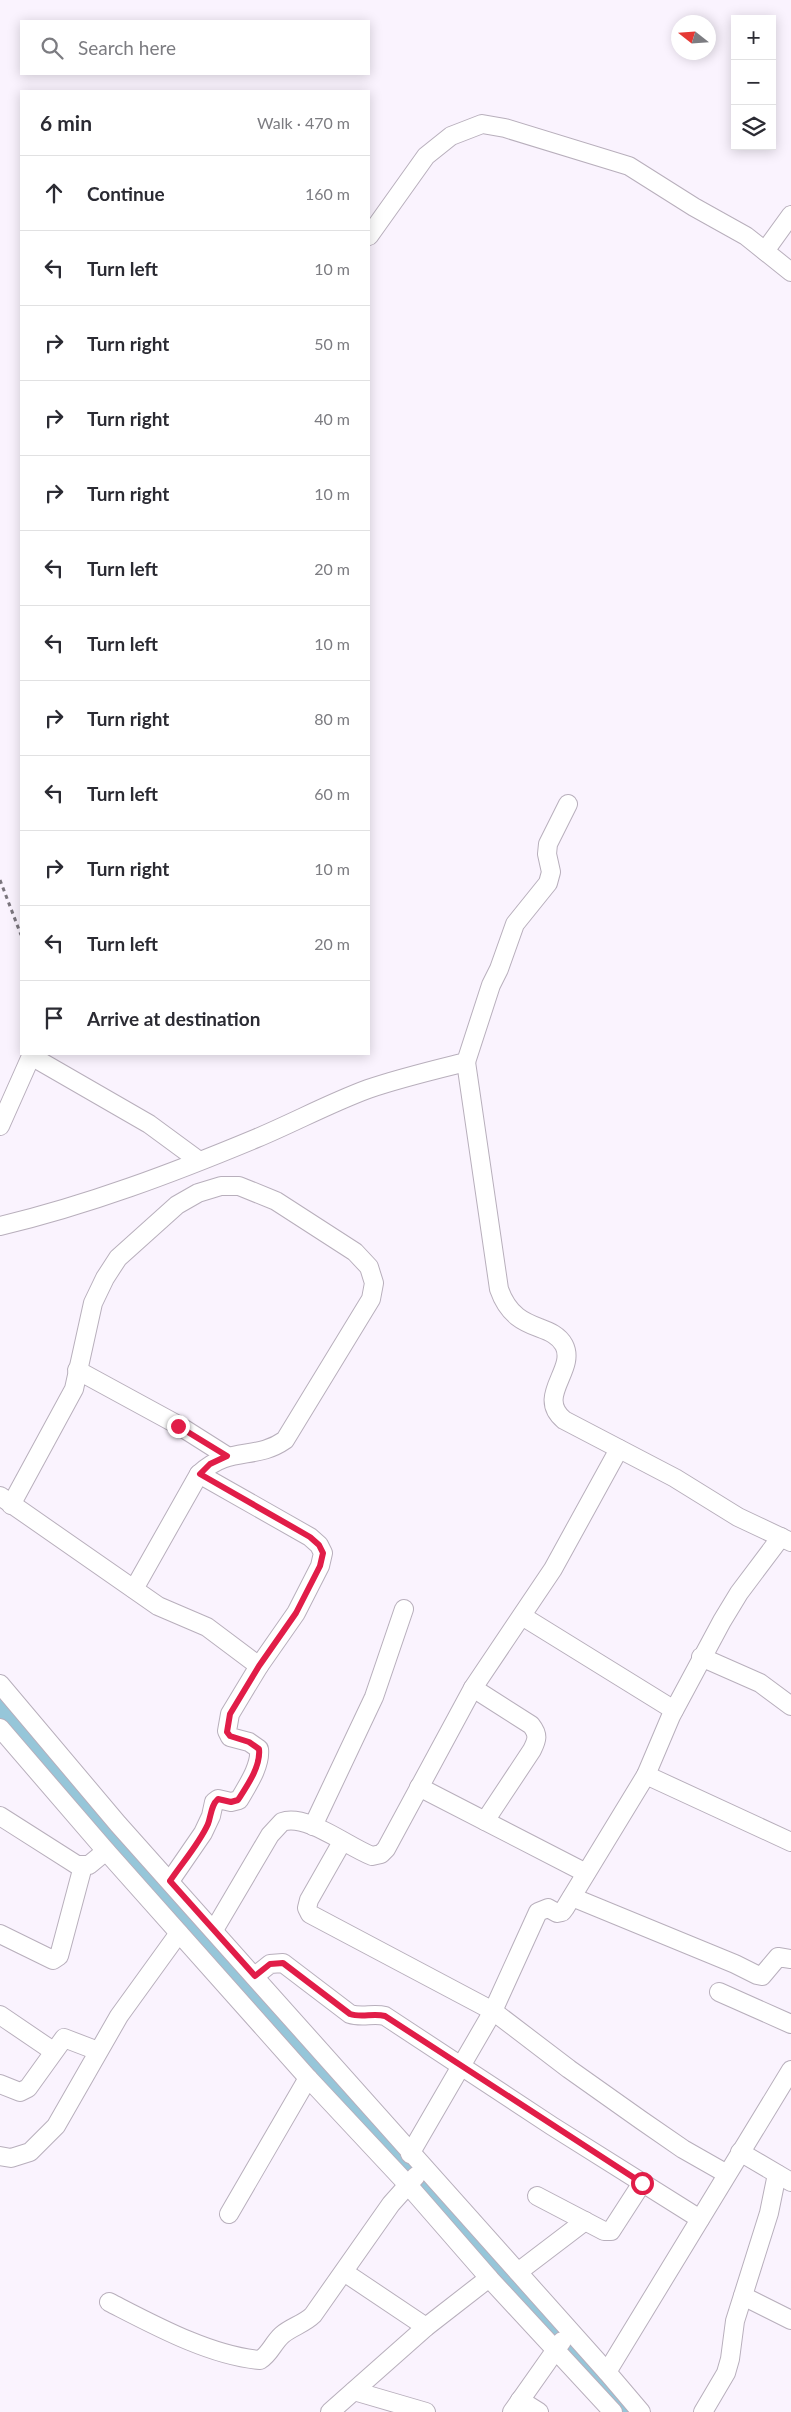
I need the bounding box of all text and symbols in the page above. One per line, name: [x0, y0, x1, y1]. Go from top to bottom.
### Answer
north arrow: [671, 15, 716, 60]
map controls: [731, 15, 776, 150]
button: +: [731, 15, 776, 60]
search box: [20, 20, 370, 75]
icon: search: [38, 34, 66, 62]
text: Search here: [78, 36, 176, 59]
button: −: [731, 60, 776, 105]
button: layers: [731, 105, 776, 150]
text: 6 min: [40, 110, 92, 135]
text: Walk · 470 m: [257, 113, 350, 132]
icon: ahead: [40, 179, 68, 207]
text: Continue: [87, 182, 165, 205]
text: 160 m: [305, 184, 350, 203]
icon: left: [40, 254, 68, 282]
text: Turn left: [87, 257, 158, 280]
text: 10 m: [314, 259, 350, 278]
icon: right: [40, 329, 68, 357]
text: Turn right: [87, 332, 169, 355]
text: 50 m: [314, 334, 350, 353]
icon: right: [40, 404, 68, 432]
text: Turn right: [87, 407, 169, 430]
text: 40 m: [314, 409, 350, 428]
icon: right: [40, 479, 68, 507]
text: Turn right: [87, 482, 169, 505]
text: 10 m: [314, 484, 350, 503]
icon: left: [40, 554, 68, 582]
text: Turn left: [87, 557, 158, 580]
text: 20 m: [314, 559, 350, 578]
icon: left: [40, 629, 68, 657]
text: Turn left: [87, 632, 158, 655]
text: 10 m: [314, 634, 350, 653]
icon: right: [40, 704, 68, 732]
text: Turn right: [87, 707, 169, 730]
text: 80 m: [314, 709, 350, 728]
icon: left: [40, 779, 68, 807]
text: Turn left: [87, 782, 158, 805]
text: 60 m: [314, 784, 350, 803]
icon: right: [40, 854, 68, 882]
text: Turn right: [87, 857, 169, 880]
text: 10 m: [314, 859, 350, 878]
icon: left: [40, 929, 68, 957]
text: Turn left: [87, 932, 158, 955]
text: 20 m: [314, 934, 350, 953]
icon: arrive: [40, 1004, 68, 1032]
text: Arrive at destination: [87, 1007, 260, 1030]
route end: [167, 1415, 190, 1438]
route start: [631, 2172, 654, 2195]

